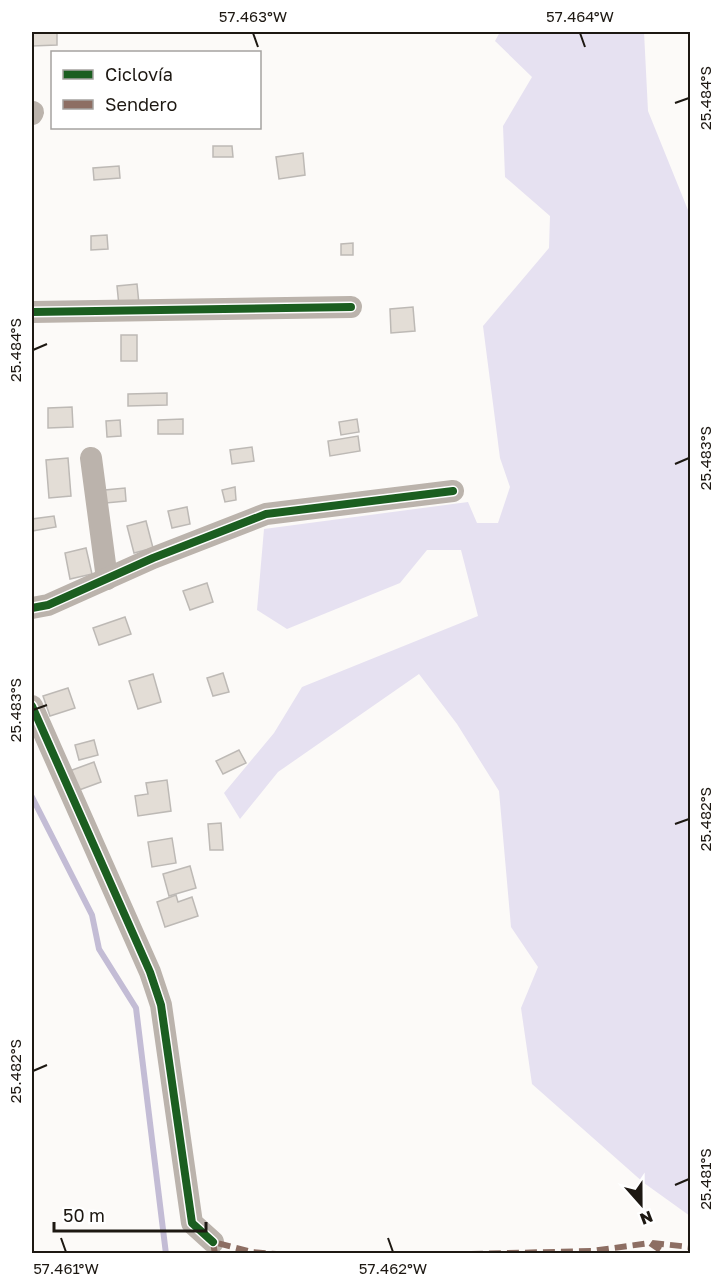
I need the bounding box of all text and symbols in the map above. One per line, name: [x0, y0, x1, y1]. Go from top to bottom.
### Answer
text: 57.463°W: [219, 7, 287, 25]
text: 57.464°W: [546, 7, 614, 25]
legend: [51, 51, 261, 129]
text: Ciclovía: [105, 63, 173, 85]
text: 25.484°S: [696, 66, 714, 130]
text: Sendero: [105, 93, 177, 115]
text: 25.484°S: [6, 318, 24, 382]
text: 25.483°S: [696, 426, 714, 490]
text: 25.483°S: [6, 678, 24, 742]
text: 25.482°S: [696, 787, 714, 851]
text: 25.482°S: [6, 1039, 24, 1103]
text: 25.481°S: [696, 1148, 714, 1210]
north arrow: [611, 1174, 671, 1234]
scale bar: [54, 1195, 206, 1233]
text: 50 m: [63, 1204, 105, 1226]
text: N: [637, 1206, 656, 1230]
text: 57.461°W: [33, 1259, 99, 1277]
text: 57.462°W: [359, 1259, 427, 1277]

